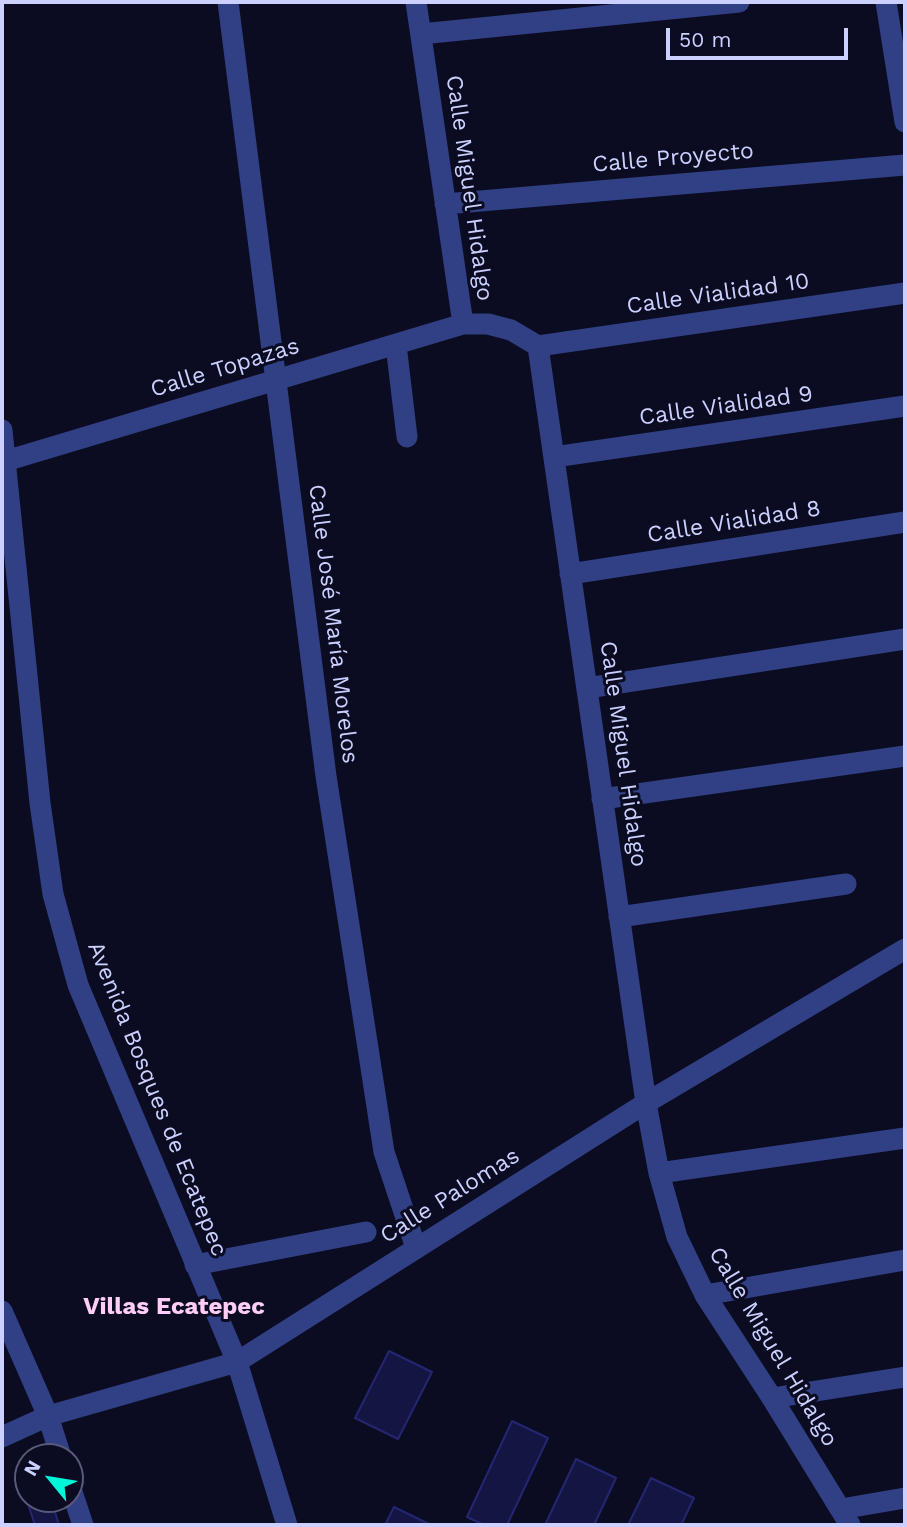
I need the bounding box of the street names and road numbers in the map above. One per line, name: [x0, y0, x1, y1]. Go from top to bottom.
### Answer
street label: Calle Miguel Hidalgo: [439, 73, 499, 303]
street label: Calle Proyecto: [591, 137, 755, 179]
street label: Calle Vialidad 10: [625, 268, 811, 320]
street label: Calle Topazas: [147, 332, 303, 404]
street label: Calle Vialidad 9: [637, 380, 815, 432]
street label: Calle José María Morelos: [302, 483, 364, 765]
street label: Calle Vialidad 8: [645, 495, 823, 549]
street label: Calle Miguel Hidalgo: [593, 639, 653, 869]
street label: Avenida Bosques de Ecatepec: [81, 938, 233, 1260]
street label: Calle Palomas: [375, 1142, 525, 1250]
street label: Calle Miguel Hidalgo: [702, 1242, 844, 1452]

